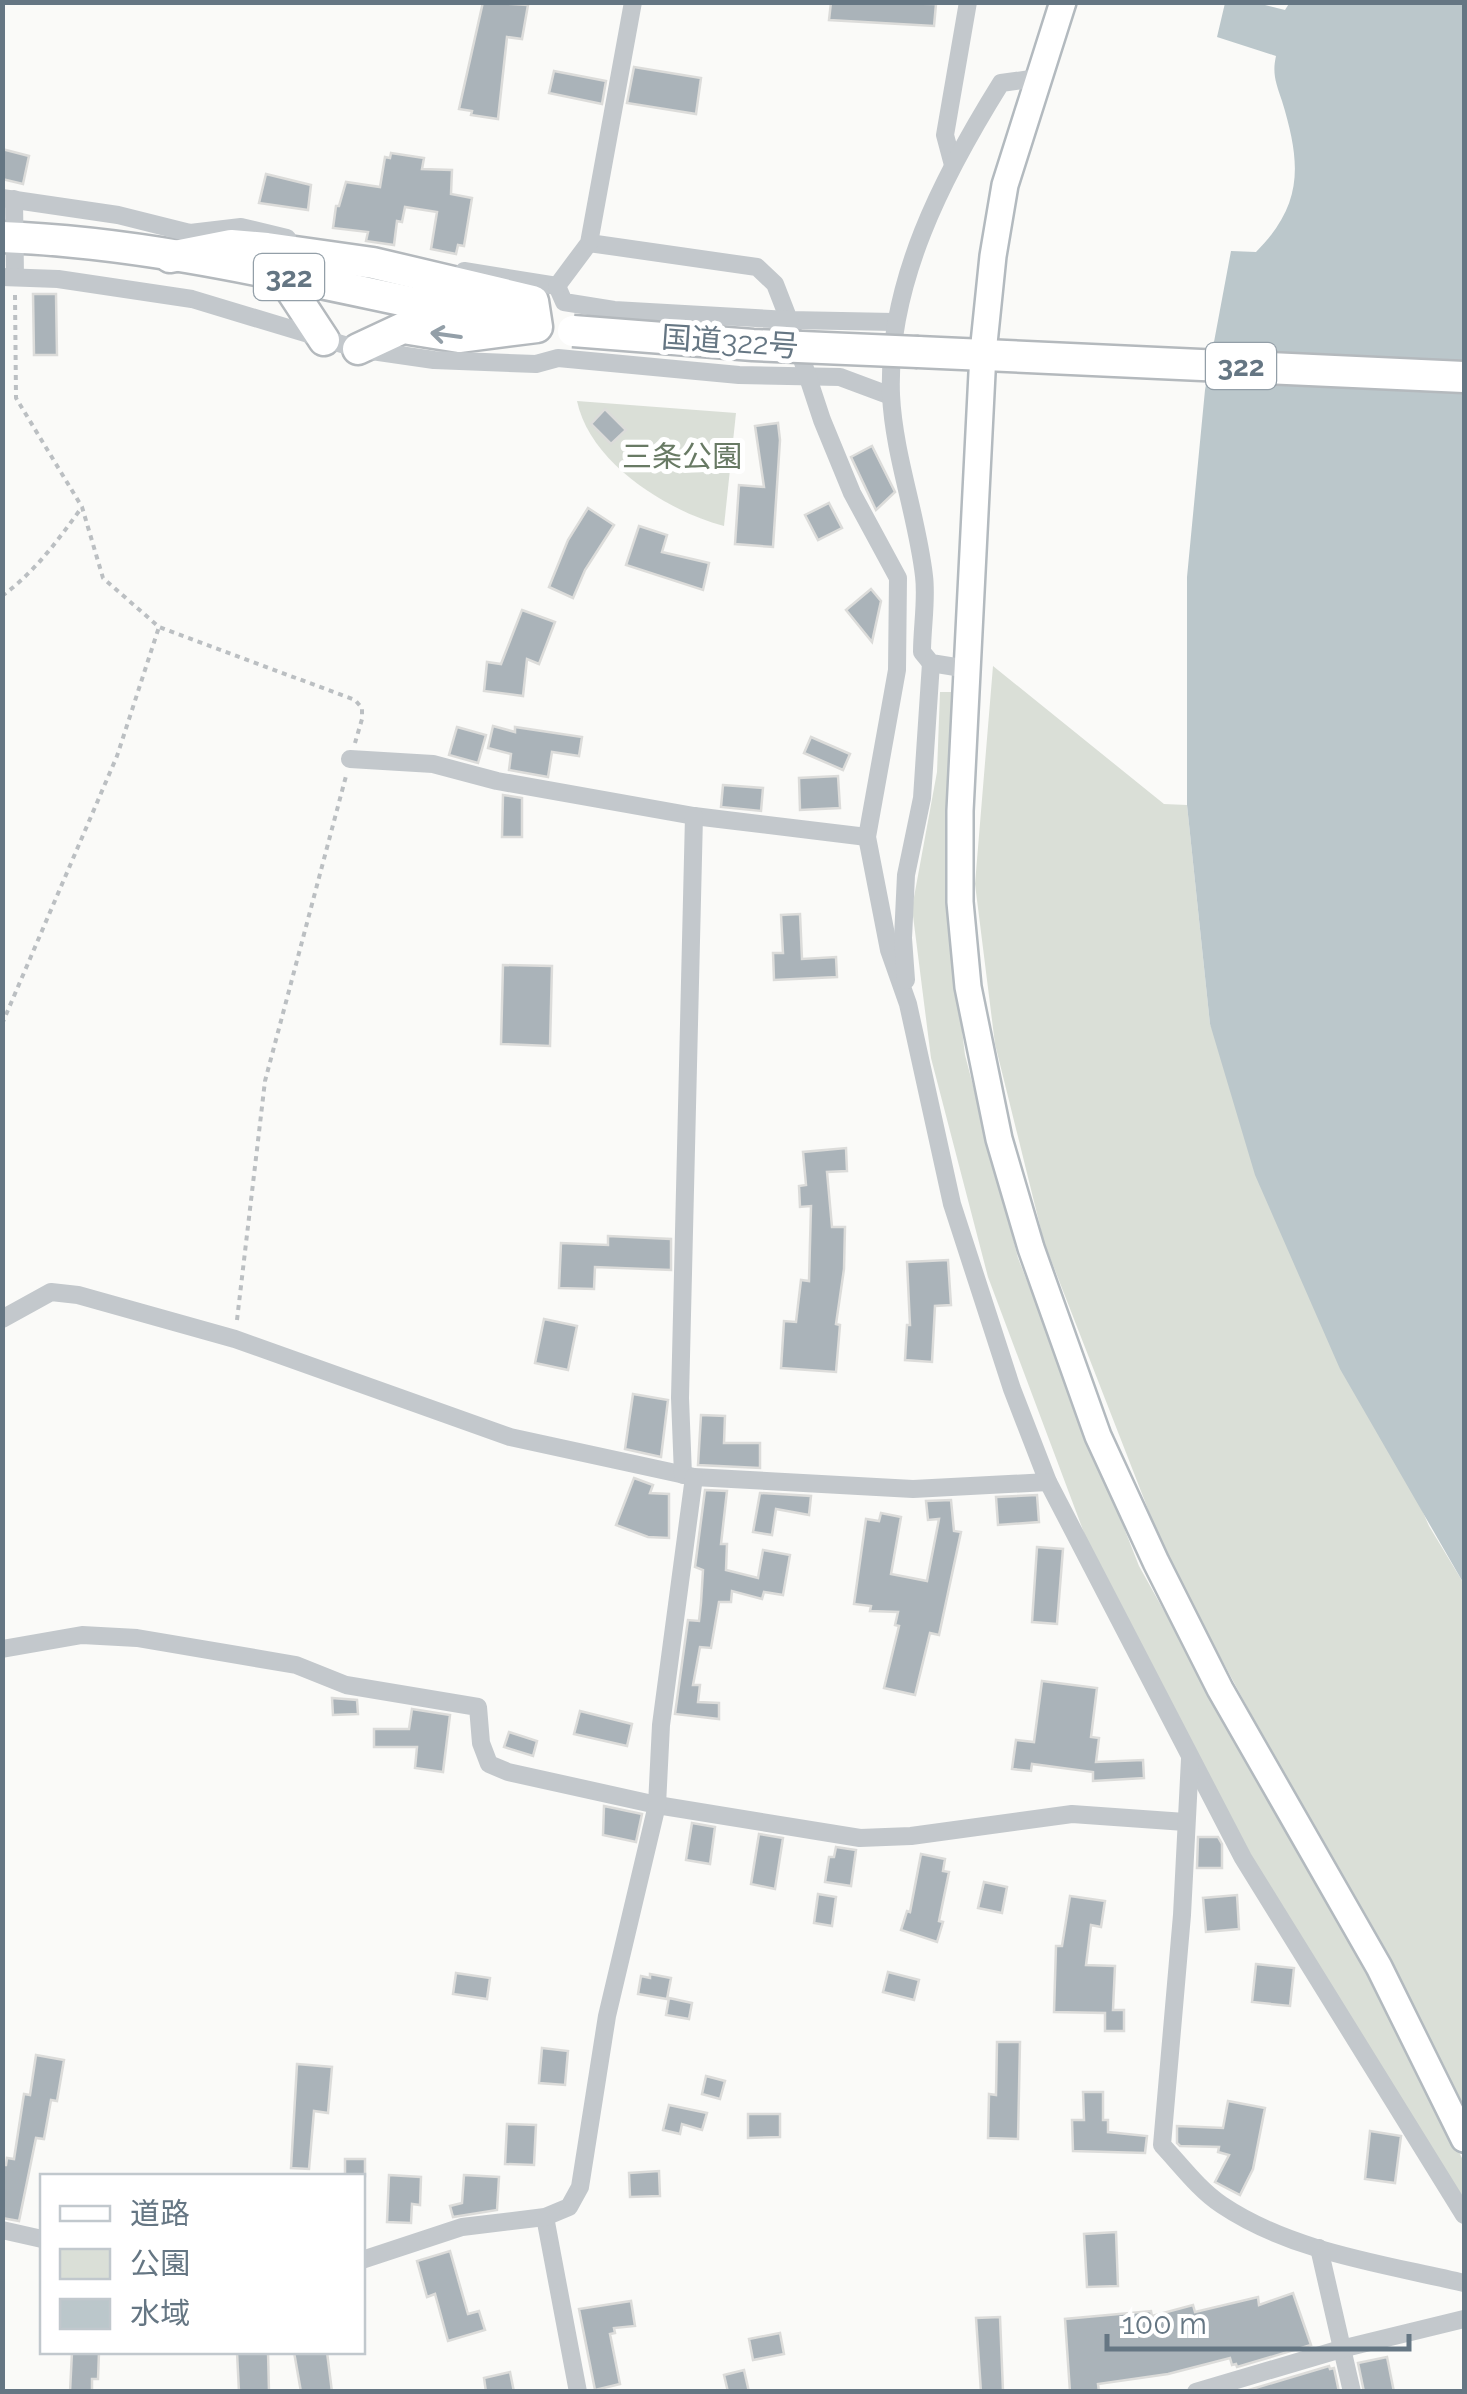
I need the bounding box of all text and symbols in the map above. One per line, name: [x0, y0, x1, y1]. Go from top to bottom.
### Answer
road number: 322: [254, 254, 324, 300]
street label: 国道322号: [660, 319, 800, 364]
one-way arrow: [430, 325, 462, 343]
road number: 322: [1206, 343, 1276, 389]
park label: 三条公園: [622, 439, 742, 474]
legend: [40, 2174, 365, 2354]
text: 道路: [130, 2196, 190, 2231]
text: 公園: [130, 2246, 190, 2281]
scale bar: [1107, 2289, 1410, 2351]
text: 水域: [130, 2296, 190, 2331]
text: 100 m: [1122, 2306, 1207, 2341]

